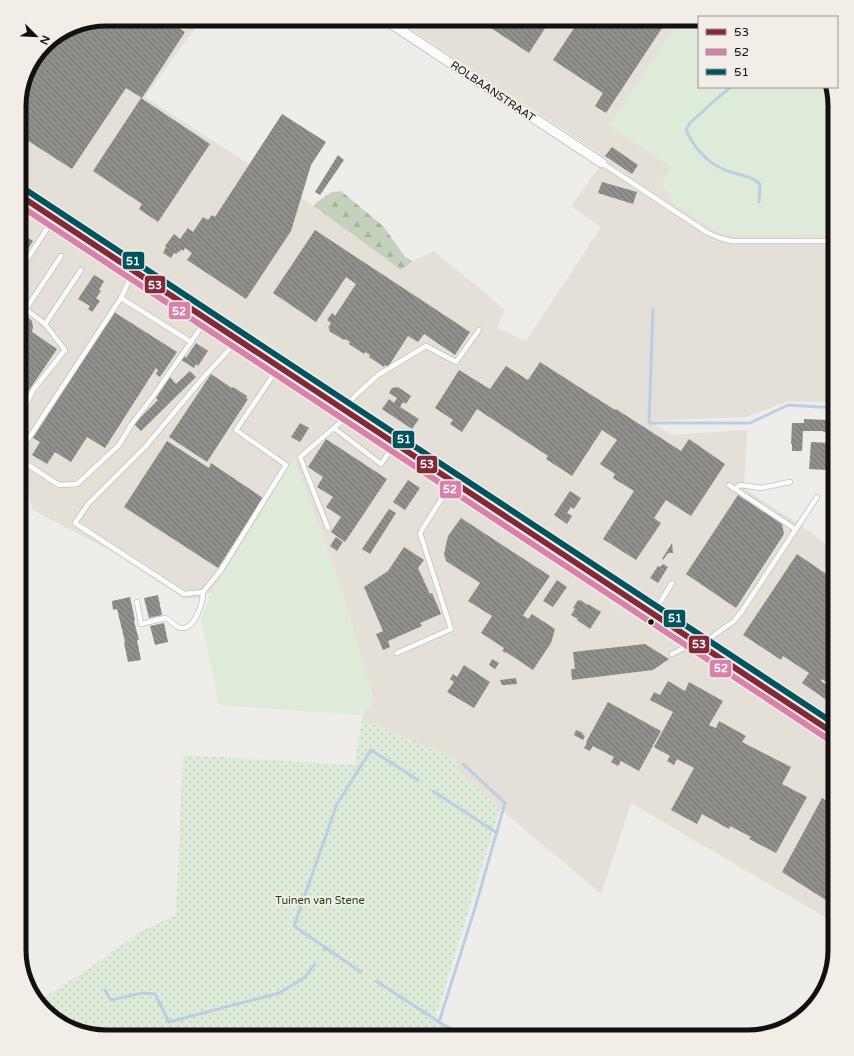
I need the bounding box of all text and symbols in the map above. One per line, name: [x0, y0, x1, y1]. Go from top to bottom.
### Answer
north arrow: [16, 16, 56, 56]
legend: [698, 16, 838, 88]
text: 53: [734, 25, 749, 39]
text: N: [37, 33, 52, 47]
text: 52: [734, 45, 749, 59]
street label: ROLBAANSTRAAT: [448, 58, 538, 125]
text: 51: [734, 65, 749, 79]
line badge: 51: [122, 251, 145, 270]
text: 51: [126, 255, 140, 268]
line badge: 53: [144, 275, 166, 294]
text: 53: [148, 279, 162, 292]
line badge: 52: [168, 301, 191, 320]
text: 52: [172, 305, 186, 318]
line badge: 51: [392, 430, 415, 449]
text: 51: [397, 433, 411, 446]
line badge: 53: [416, 455, 438, 474]
text: 53: [420, 458, 434, 471]
line badge: 52: [439, 480, 462, 499]
text: 52: [443, 483, 457, 496]
line badge: 51: [663, 609, 686, 628]
text: 51: [668, 612, 682, 625]
unlabelled marker: [646, 617, 656, 627]
line badge: 53: [688, 635, 710, 654]
text: 53: [692, 638, 706, 651]
line badge: 52: [709, 659, 732, 678]
text: 52: [714, 662, 728, 675]
park label: Tuinen van Stene: [275, 894, 365, 907]

